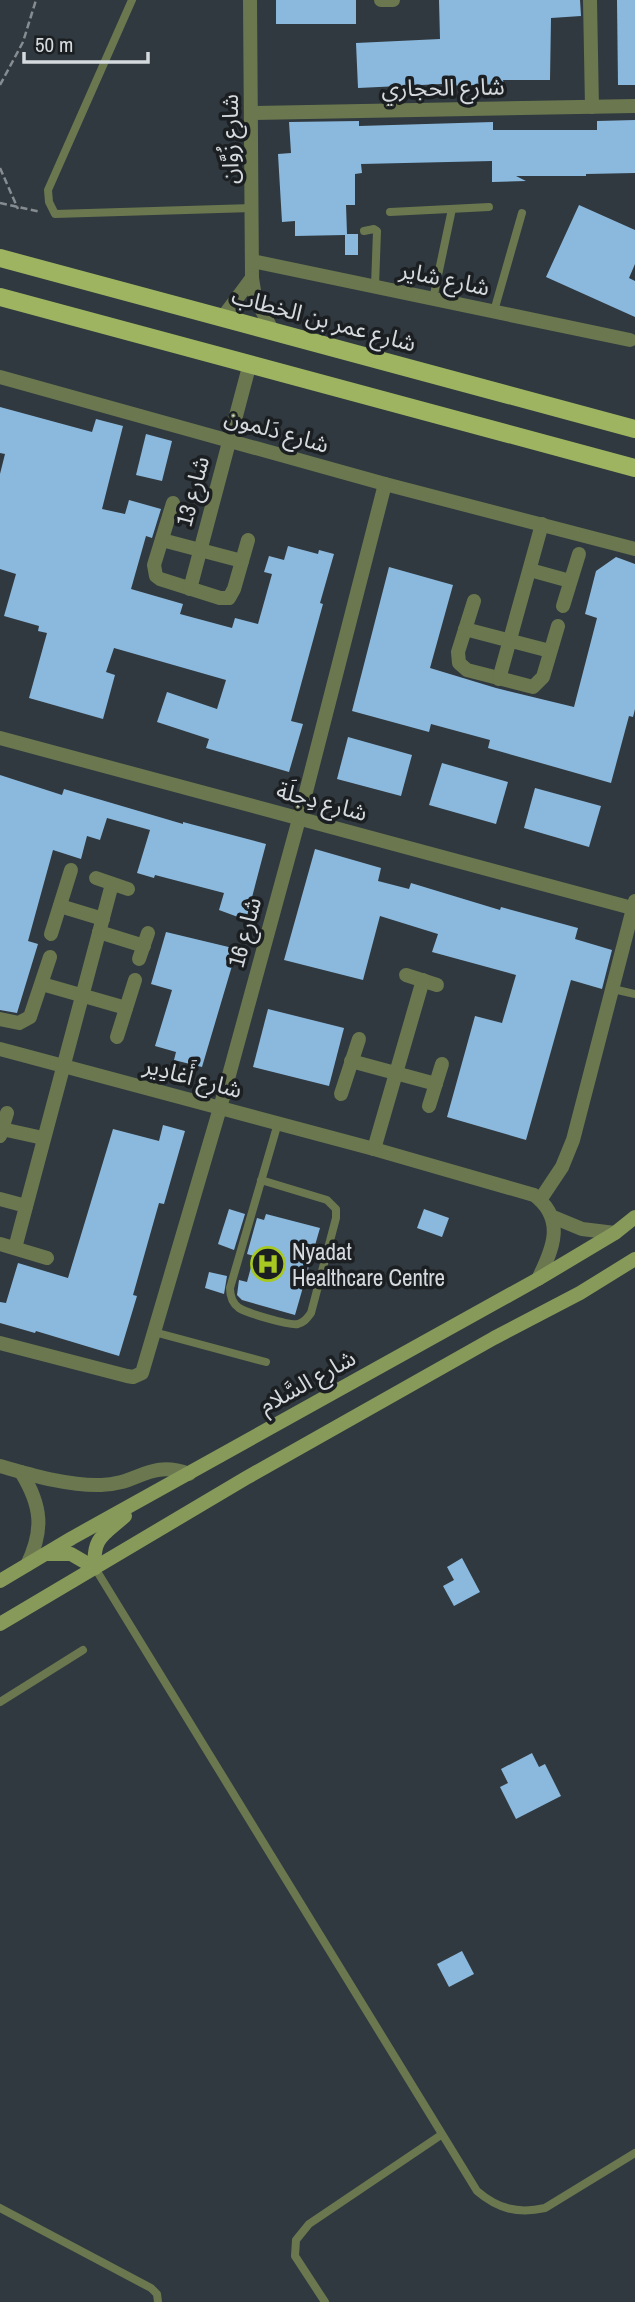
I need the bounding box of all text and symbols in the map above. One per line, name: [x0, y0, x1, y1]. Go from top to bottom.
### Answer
scale bar: [24, 21, 149, 65]
text: 50 m: [35, 30, 73, 59]
street label: شارع الحجاري: [381, 70, 505, 106]
street label: شارع زُوَّان: [214, 94, 247, 184]
street label: شارع شاير: [396, 253, 493, 305]
street label: شارع عمر بن الخطاب: [228, 280, 420, 360]
street label: شارع دَلمون: [221, 400, 333, 462]
street label: شارع 13: [168, 453, 218, 530]
street label: شارع دِجلَة: [273, 774, 371, 830]
street label: شارع 16: [220, 894, 270, 971]
street label: شارع أَغادِير: [139, 1047, 246, 1107]
place label: Nyadat Healthcare Centre: [292, 1236, 445, 1293]
hospital icon: Nyadat Healthcare Centre: [249, 1245, 287, 1283]
street label: شارع السَّلام: [253, 1342, 362, 1423]

